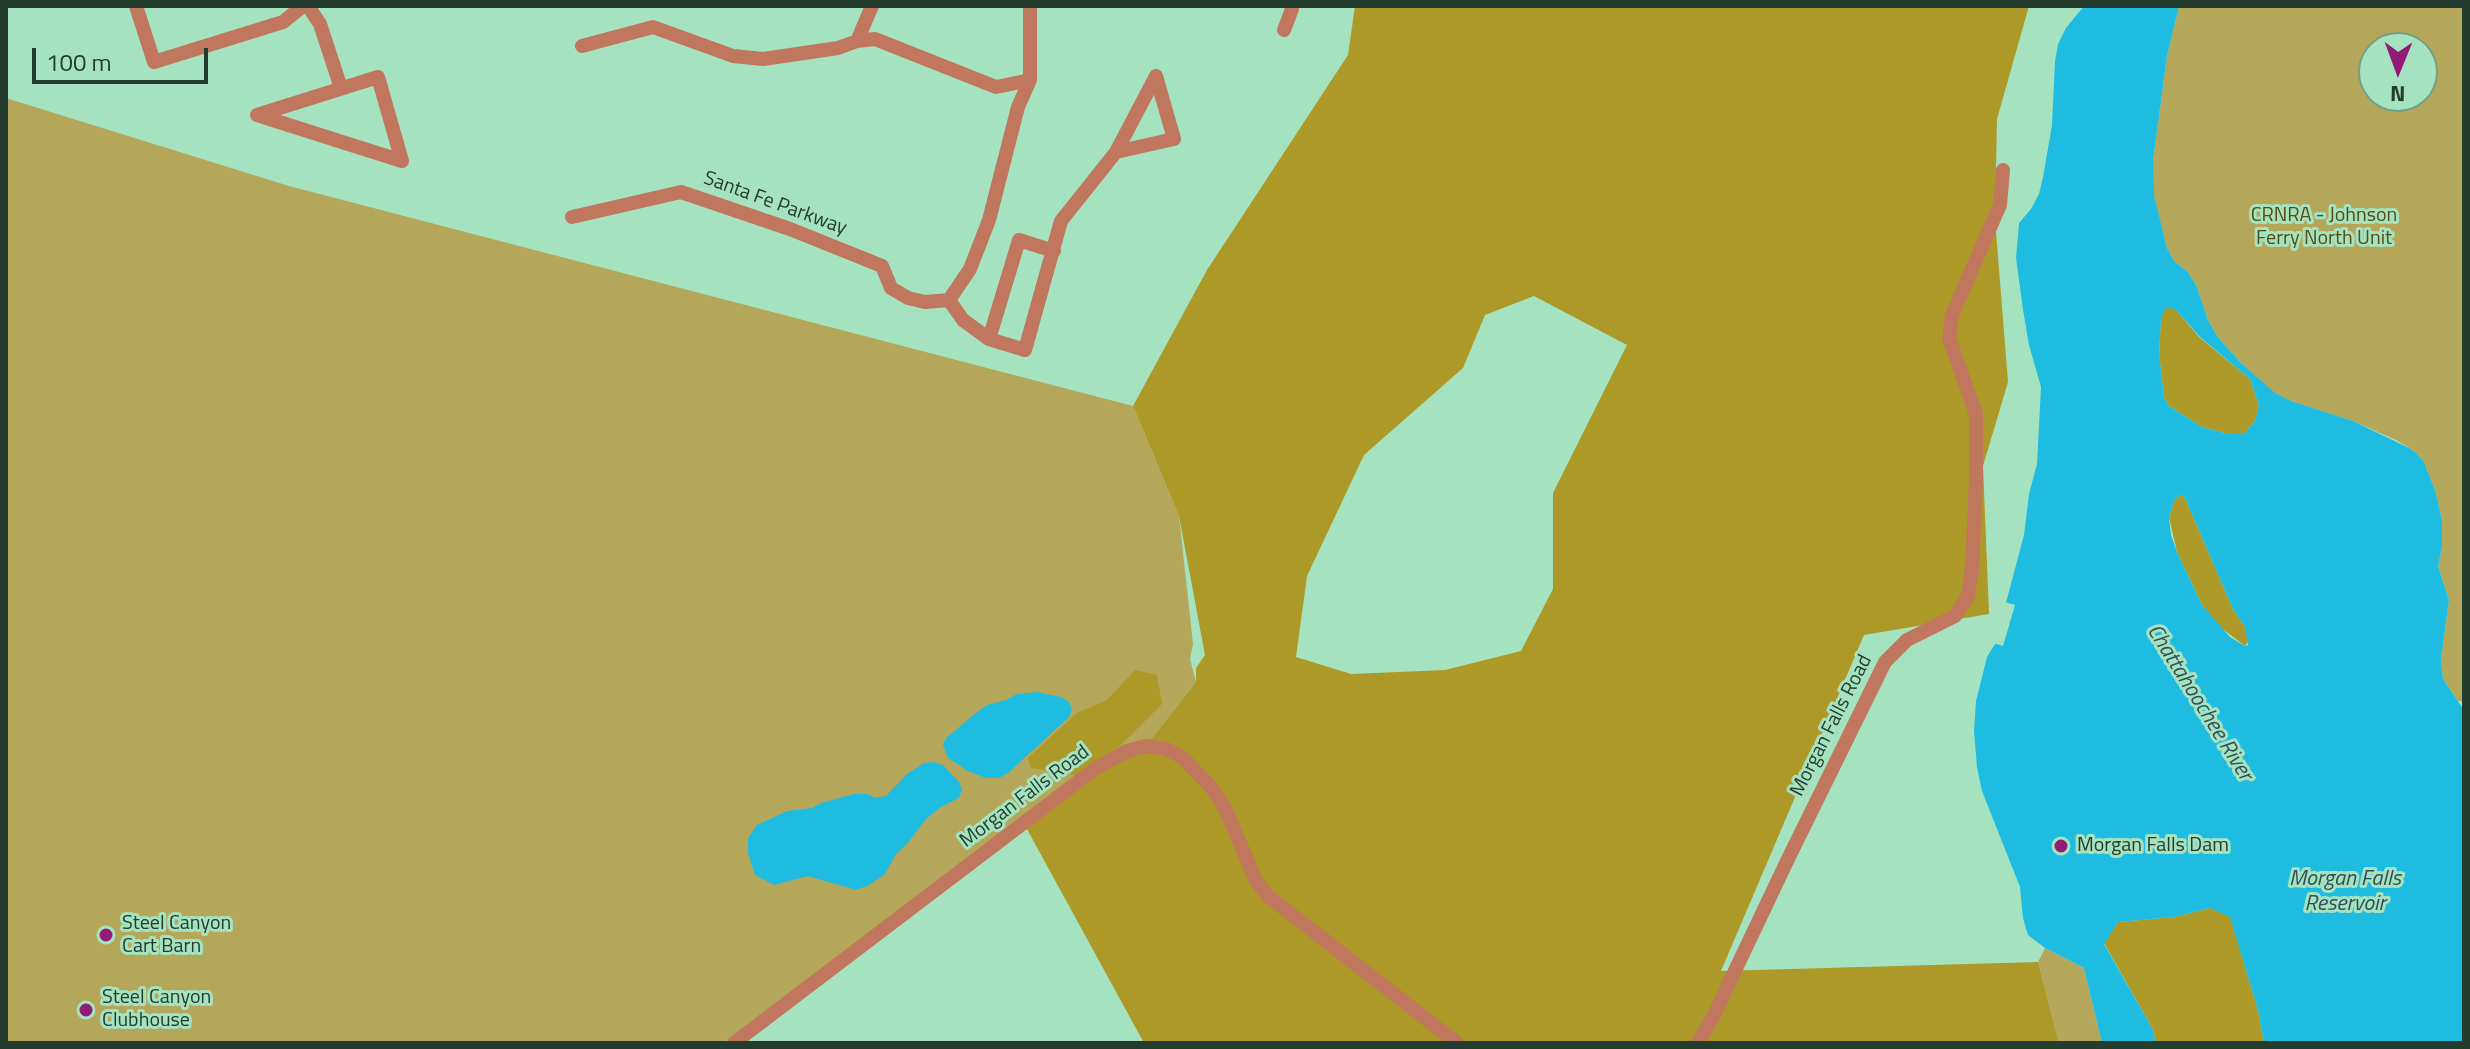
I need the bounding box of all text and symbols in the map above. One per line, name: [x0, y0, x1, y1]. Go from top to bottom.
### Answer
scale bar: [36, 32, 212, 82]
north arrow: [2358, 32, 2438, 112]
text: 100 m: [46, 44, 112, 80]
text: N: [2390, 77, 2406, 111]
street label: Santa Fe Parkway: [700, 167, 850, 241]
park label: CRNRA - Johnson Ferry North Unit: [2251, 204, 2397, 251]
water label: Chattahoochee River: [2140, 620, 2258, 786]
street label: Morgan Falls Road: [1786, 651, 1878, 801]
street label: Morgan Falls Road: [956, 741, 1094, 853]
place label: Morgan Falls Dam: [2077, 834, 2229, 858]
marker: Morgan Falls Dam: [2052, 837, 2070, 855]
water label: Morgan Falls Reservoir: [2289, 867, 2401, 918]
place label: Steel Canyon Cart Barn: [122, 912, 231, 959]
marker: Steel Canyon Cart Barn: [97, 926, 115, 944]
place label: Steel Canyon Clubhouse: [102, 986, 211, 1033]
marker: Steel Canyon Clubhouse: [77, 1001, 95, 1019]

